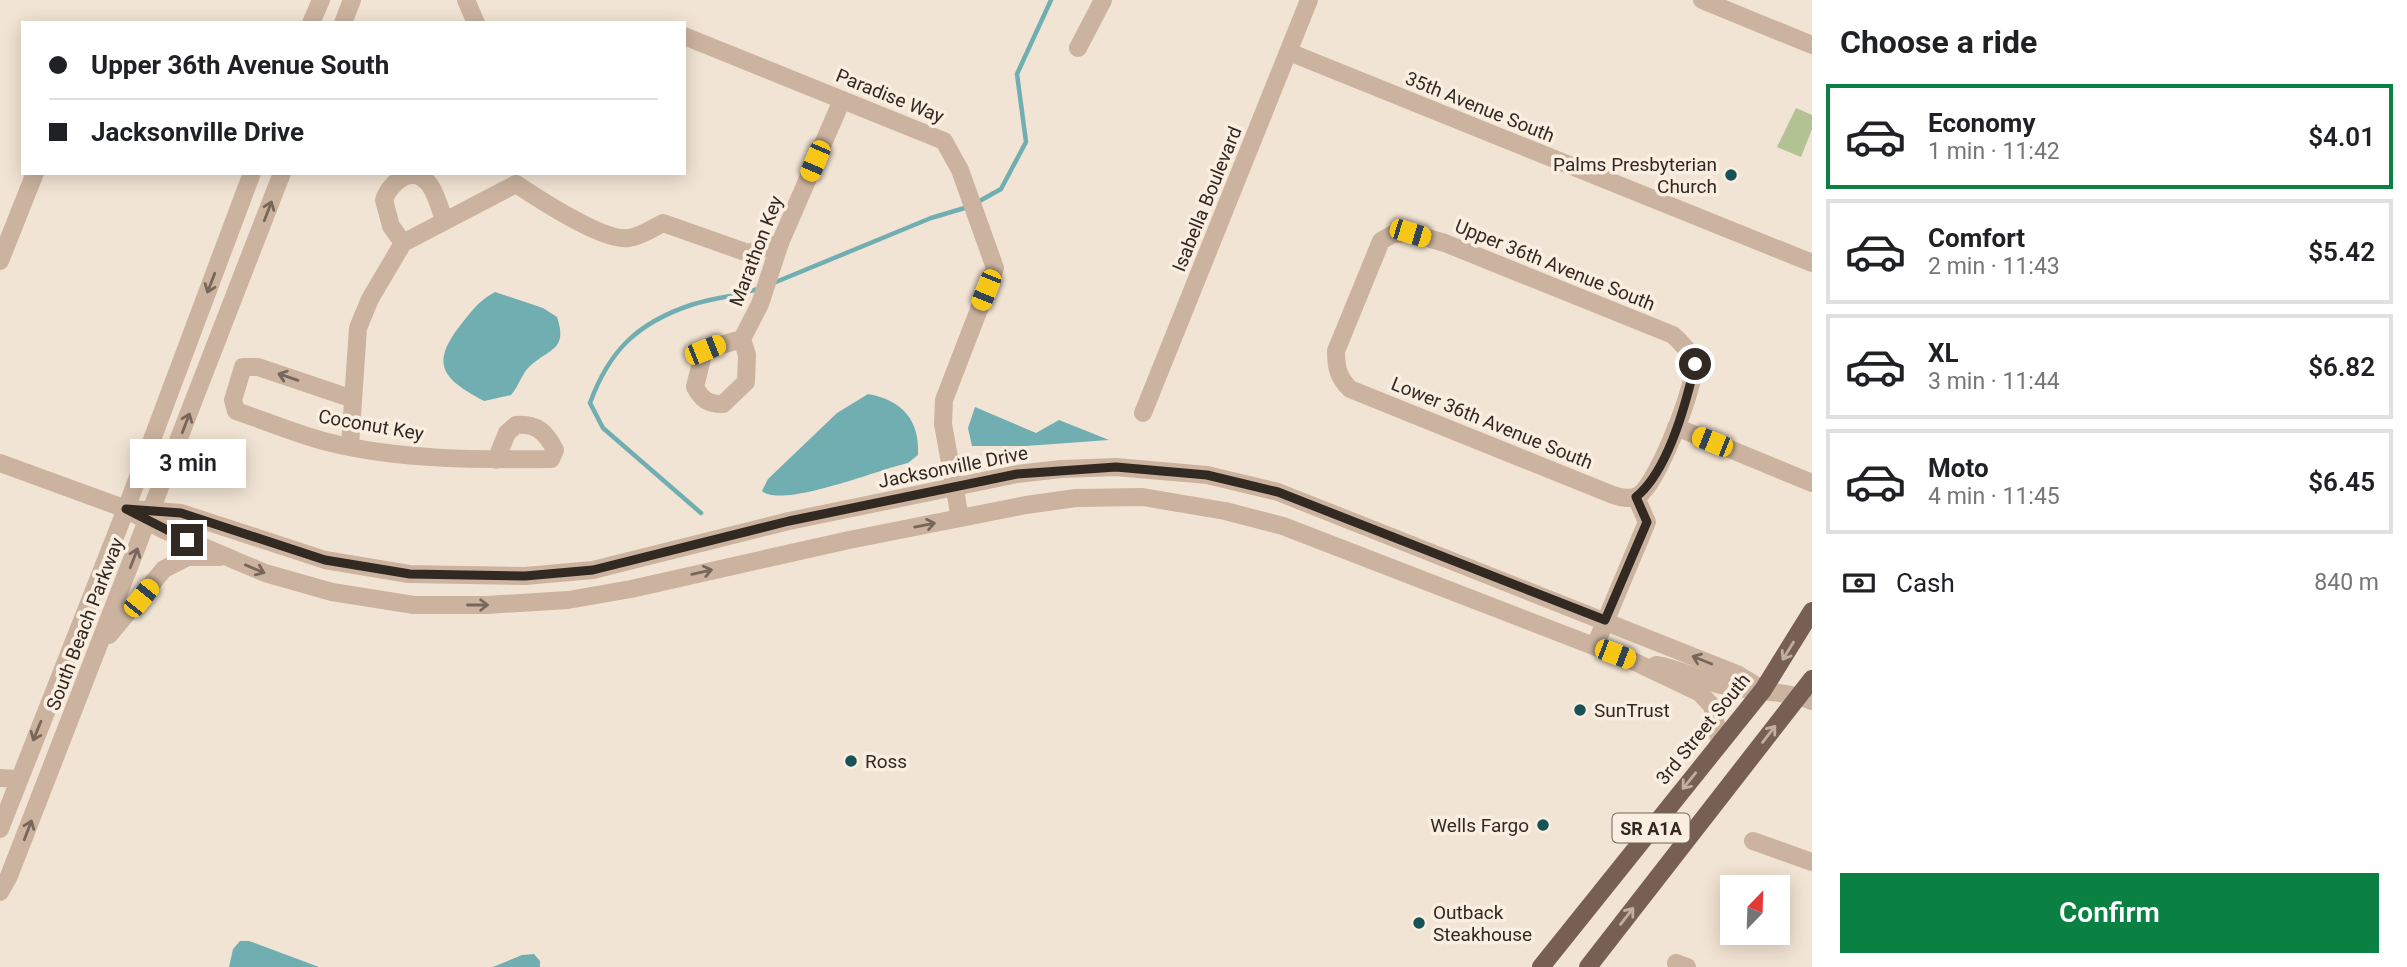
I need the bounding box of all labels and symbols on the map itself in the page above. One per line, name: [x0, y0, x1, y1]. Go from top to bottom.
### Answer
street label: Paradise Way: [833, 64, 947, 128]
street label: 35th Avenue South: [1402, 67, 1558, 147]
street label: Isabella Boulevard: [1167, 123, 1247, 275]
car: [798, 138, 833, 184]
place label: Palms Presbyterian Church: [1553, 153, 1717, 198]
marker: Palms Presbyterian Church: [1723, 167, 1739, 183]
street label: Marathon Key: [724, 192, 788, 310]
one-way arrow: [262, 200, 275, 222]
street label: Upper 36th Avenue South: [1452, 214, 1658, 316]
car: [1387, 217, 1434, 249]
car: [969, 267, 1004, 313]
one-way arrow: [204, 272, 216, 293]
car: [682, 332, 729, 368]
route start: [1679, 348, 1711, 380]
one-way arrow: [277, 370, 299, 382]
street label: Lower 36th Avenue South: [1388, 372, 1596, 474]
street label: Coconut Key: [317, 404, 425, 446]
one-way arrow: [180, 413, 193, 435]
car: [1689, 424, 1736, 460]
callout: 3 min: [129, 438, 245, 488]
street label: Jacksonville Drive: [876, 441, 1030, 493]
one-way arrow: [913, 518, 936, 531]
route end: [171, 524, 203, 556]
street label: South Beach Parkway: [41, 534, 129, 714]
one-way arrow: [128, 548, 141, 569]
one-way arrow: [244, 563, 265, 576]
one-way arrow: [690, 565, 713, 578]
car: [120, 575, 163, 621]
one-way arrow: [466, 598, 489, 612]
car: [1592, 637, 1639, 671]
one-way arrow: [1780, 640, 1794, 660]
one-way arrow: [1692, 652, 1713, 665]
street label: 3rd Street South: [1651, 669, 1755, 789]
place label: SunTrust: [1594, 699, 1670, 722]
marker: SunTrust: [1572, 702, 1588, 718]
one-way arrow: [30, 720, 43, 742]
one-way arrow: [1762, 725, 1777, 743]
place label: Ross: [865, 750, 907, 773]
marker: Ross: [843, 753, 859, 769]
one-way arrow: [1681, 772, 1697, 790]
place label: Wells Fargo: [1430, 814, 1529, 837]
road number: SR A1A: [1612, 814, 1690, 842]
marker: Wells Fargo: [1535, 817, 1551, 833]
one-way arrow: [22, 819, 35, 841]
north arrow: [1720, 875, 1790, 945]
place label: Outback Steakhouse: [1433, 901, 1532, 946]
one-way arrow: [1620, 907, 1635, 926]
marker: Outback Steakhouse: [1411, 915, 1427, 931]

